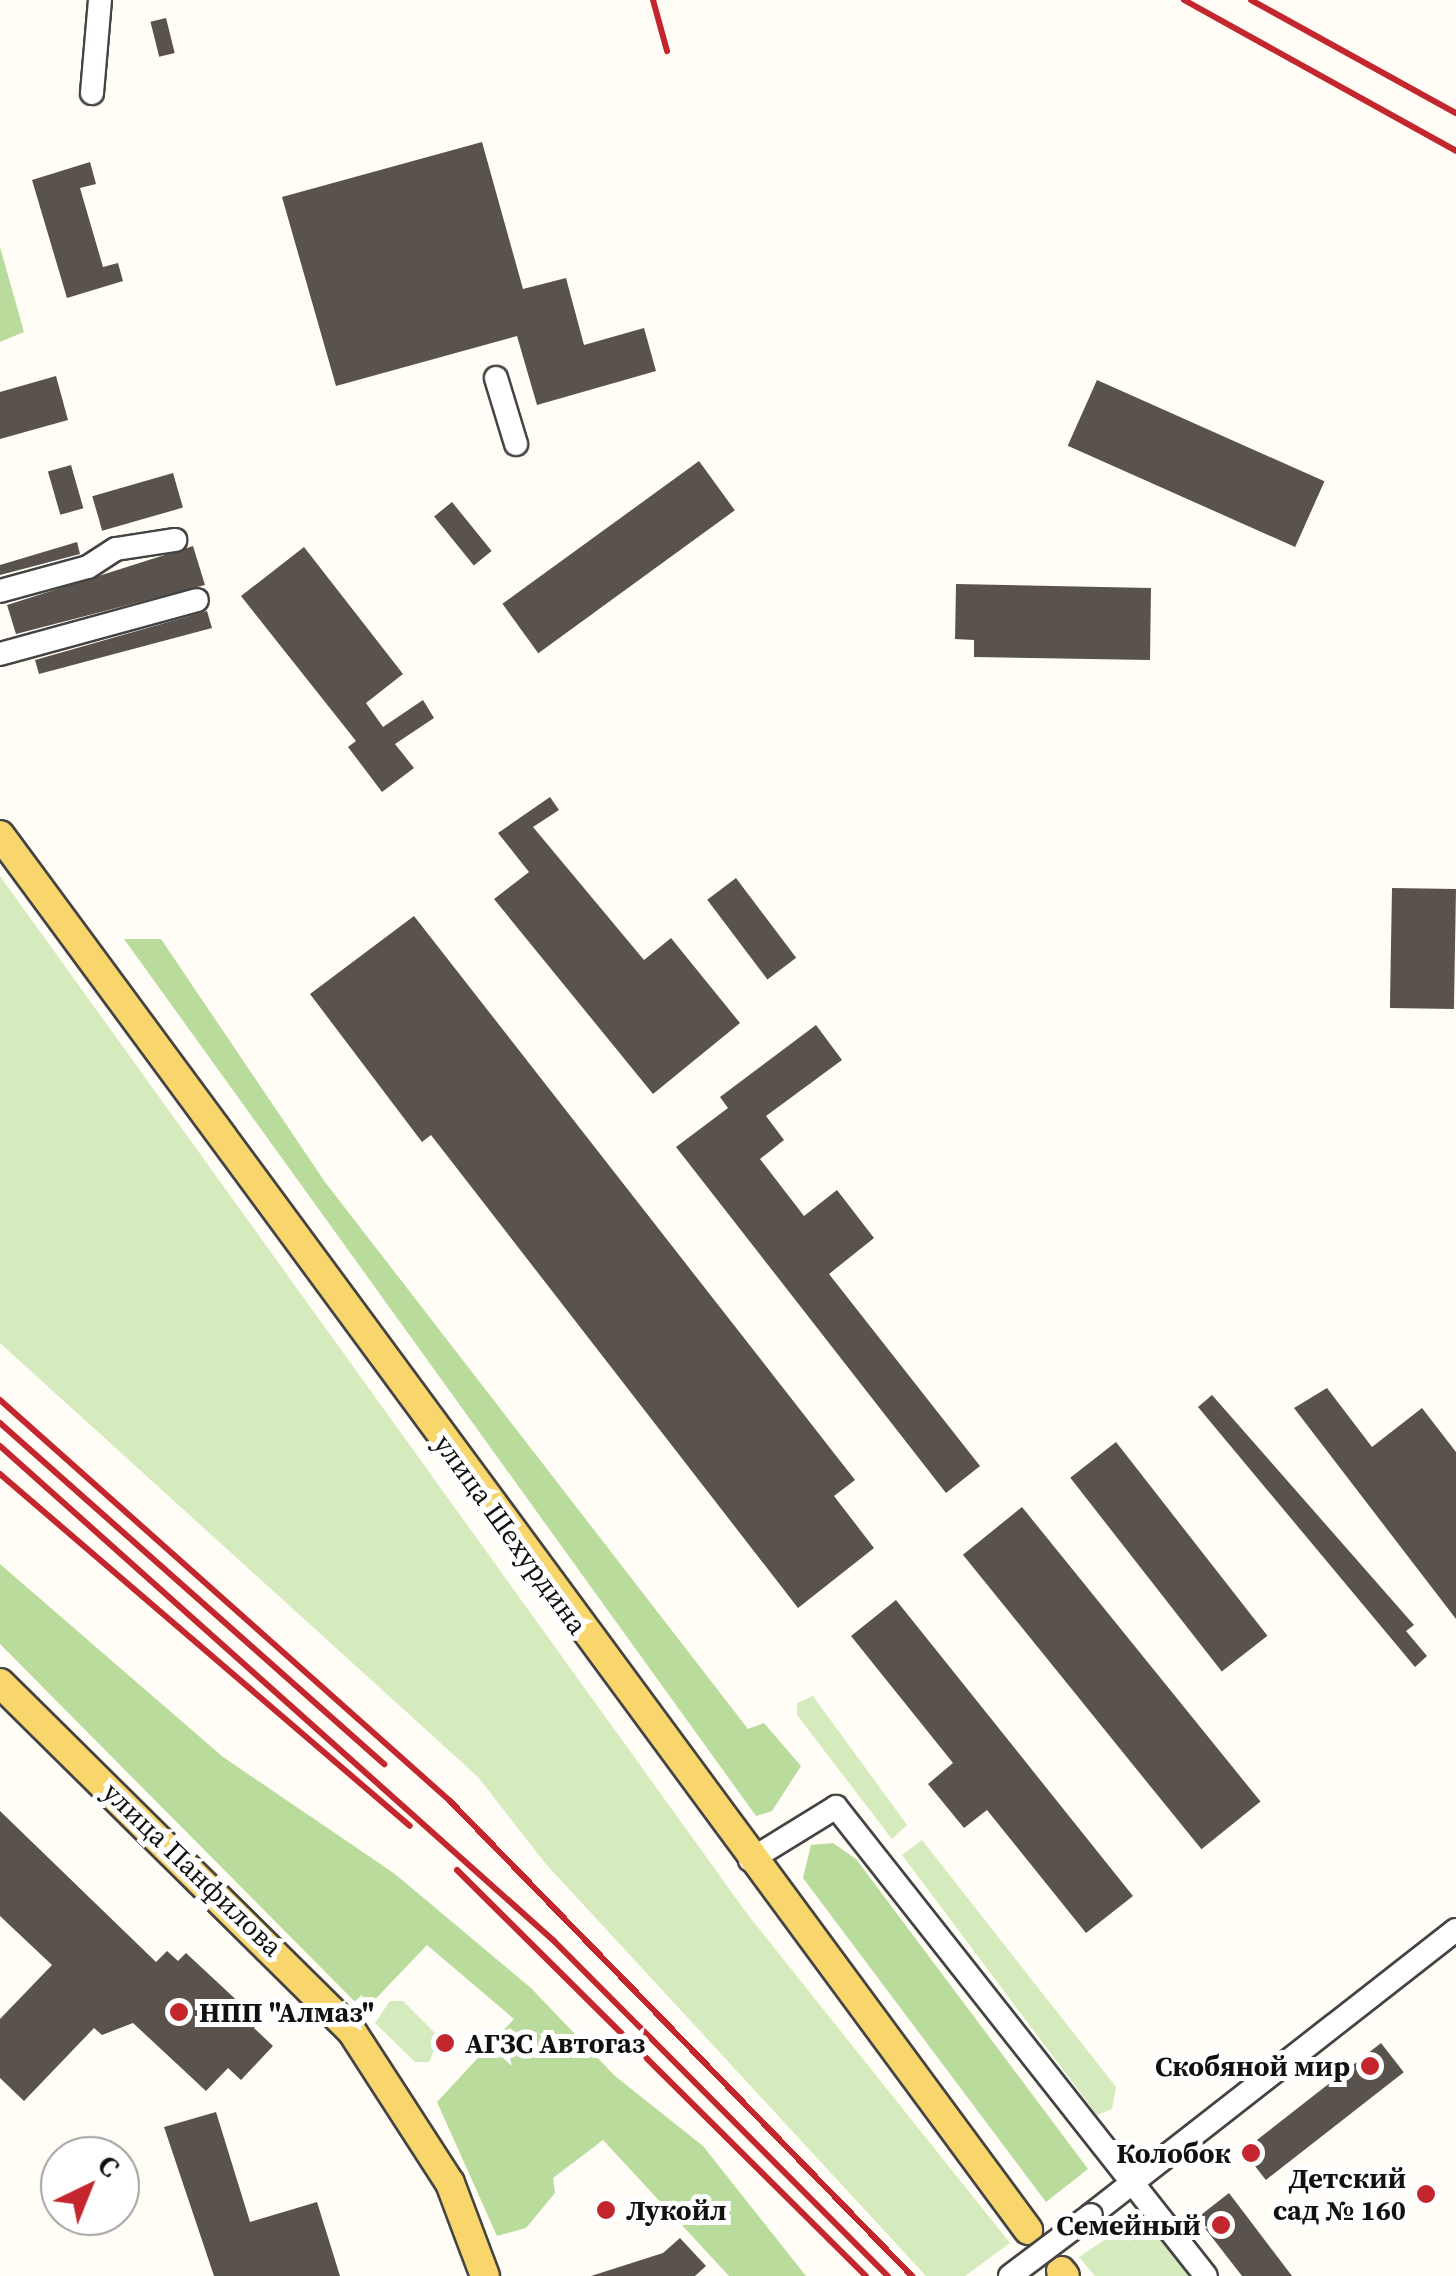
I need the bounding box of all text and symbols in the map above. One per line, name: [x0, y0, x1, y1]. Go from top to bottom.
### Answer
street label: улица Шехурдина: [427, 1427, 595, 1641]
street label: улица Панфилова: [96, 1775, 290, 1963]
place label: НПП "Алмаз": [199, 1995, 374, 2029]
marker: НПП "Алмаз": [168, 2001, 190, 2023]
place label: АГЗС Автогаз: [465, 2026, 645, 2060]
marker: АГЗС Автогаз: [434, 2032, 456, 2054]
place label: Скобяной мир: [1155, 2049, 1350, 2083]
marker: Скобяной мир: [1359, 2055, 1381, 2077]
north arrow: [40, 2136, 140, 2236]
place label: Колобок: [1116, 2136, 1231, 2170]
marker: Колобок: [1240, 2142, 1262, 2164]
text: С: [90, 2146, 128, 2185]
place label: Детский сад № 160: [1273, 2161, 1406, 2227]
marker: Детский сад № 160: [1415, 2183, 1437, 2205]
place label: Лукойл: [626, 2193, 727, 2227]
marker: Лукойл: [595, 2199, 617, 2221]
place label: Семейный: [1056, 2208, 1201, 2242]
marker: Семейный: [1210, 2214, 1232, 2236]

